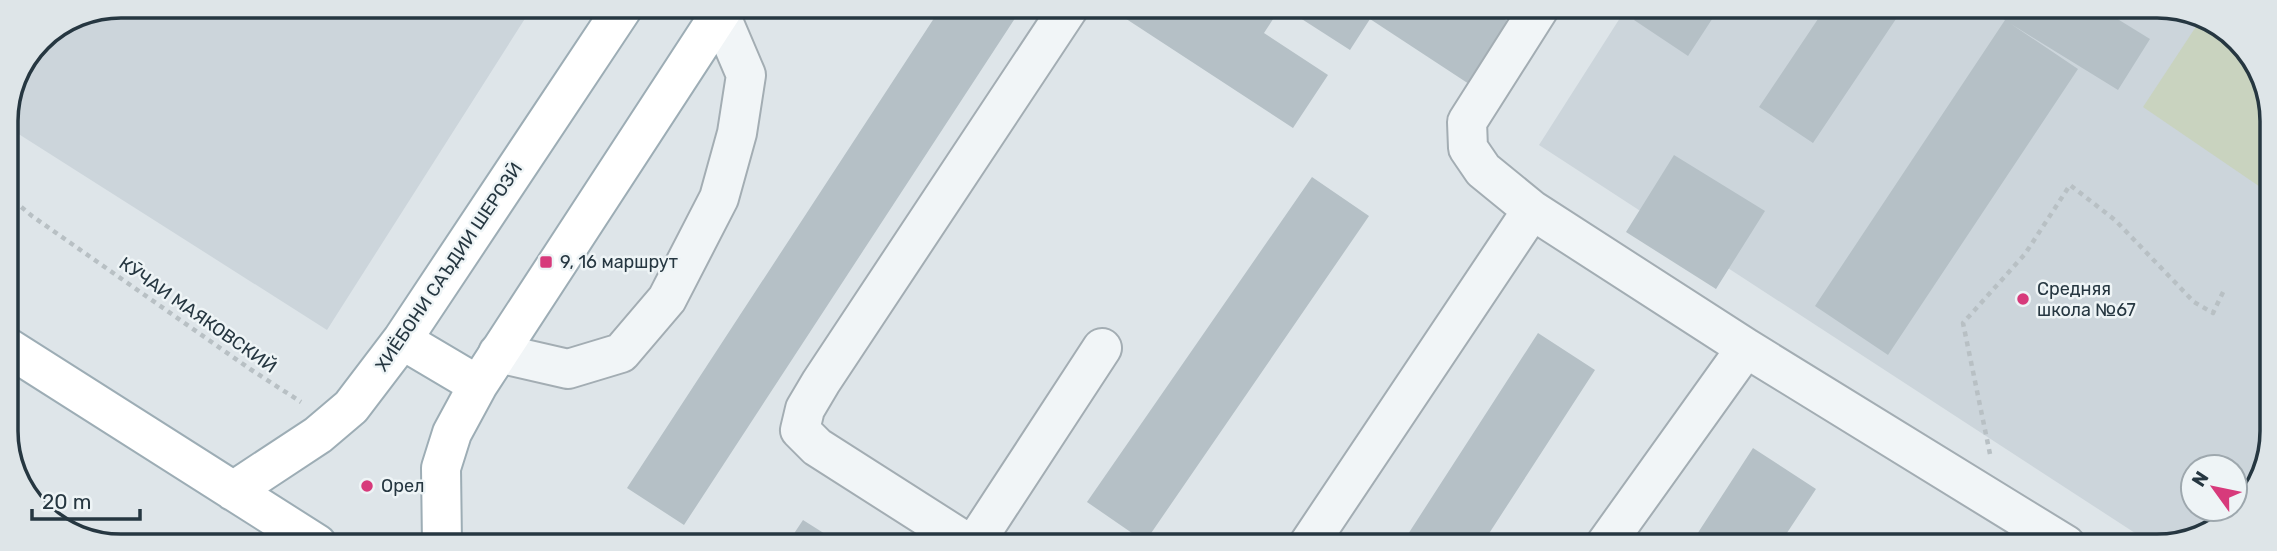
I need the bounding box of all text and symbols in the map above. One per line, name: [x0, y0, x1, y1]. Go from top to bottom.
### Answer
street label: ХИЁБОНИ САЪДИИ ШЕРОЗӢ: [371, 158, 527, 376]
place label: 9, 16 маршрут: [560, 251, 678, 273]
street label: КӮЧАИ МАЯКОВСКИЙ: [115, 252, 281, 378]
marker: 9, 16 маршрут: [538, 254, 554, 270]
place label: Средняя школа №67: [2037, 278, 2136, 321]
marker: Средняя школа №67: [2015, 291, 2031, 307]
north arrow: [2179, 453, 2249, 523]
text: N: [2187, 467, 2214, 491]
place label: Орел: [381, 475, 424, 497]
scale bar: [32, 477, 140, 522]
marker: Орел: [359, 478, 375, 494]
text: 20 m: [42, 489, 91, 514]

